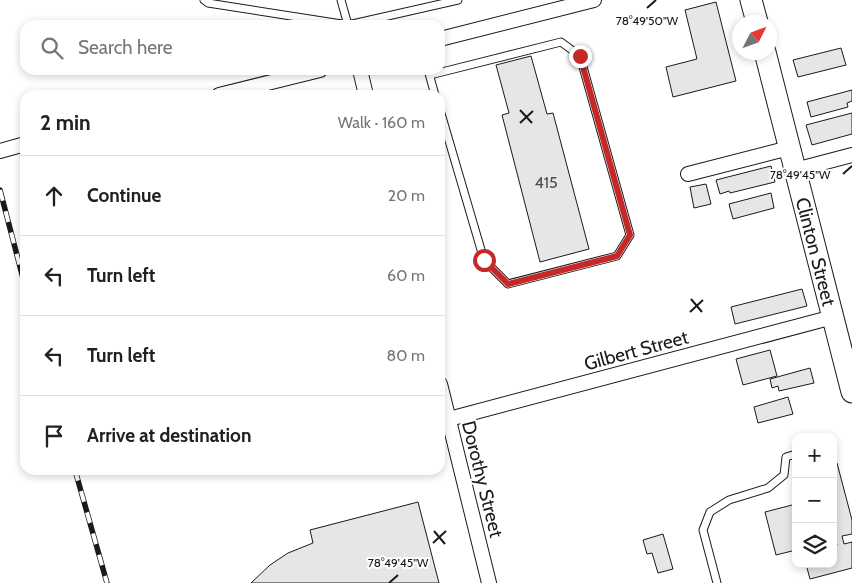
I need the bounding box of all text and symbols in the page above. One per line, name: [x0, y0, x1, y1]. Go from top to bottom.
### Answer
text: 78°49'50"W: [616, 13, 679, 28]
north arrow: [732, 15, 777, 60]
search box: [20, 20, 445, 75]
icon: search: [38, 34, 66, 62]
text: Search here: [78, 36, 172, 59]
route end: [569, 45, 592, 68]
text: 2 min: [40, 110, 91, 135]
text: Walk · 160 m: [338, 113, 425, 132]
text: 78°49'45"W: [770, 167, 831, 182]
house number: 415: [534, 173, 558, 192]
icon: ahead: [40, 182, 68, 210]
text: Continue: [87, 184, 161, 207]
text: 20 m: [388, 186, 425, 205]
street label: Clinton Street: [791, 195, 841, 309]
route start: [473, 249, 496, 272]
icon: left: [40, 262, 68, 290]
text: Turn left: [87, 264, 155, 287]
text: 60 m: [387, 266, 425, 285]
street label: Gilbert Street: [581, 325, 691, 375]
icon: left: [40, 342, 68, 370]
text: Turn left: [87, 344, 155, 367]
text: 80 m: [387, 346, 425, 365]
street label: Dorothy Street: [457, 418, 508, 540]
icon: arrive: [40, 422, 68, 450]
text: Arrive at destination: [87, 424, 251, 447]
map controls: [792, 433, 837, 568]
button: +: [792, 433, 837, 478]
button: −: [792, 478, 837, 523]
button: layers: [792, 523, 837, 568]
text: 78°49'45"W: [368, 555, 429, 570]

